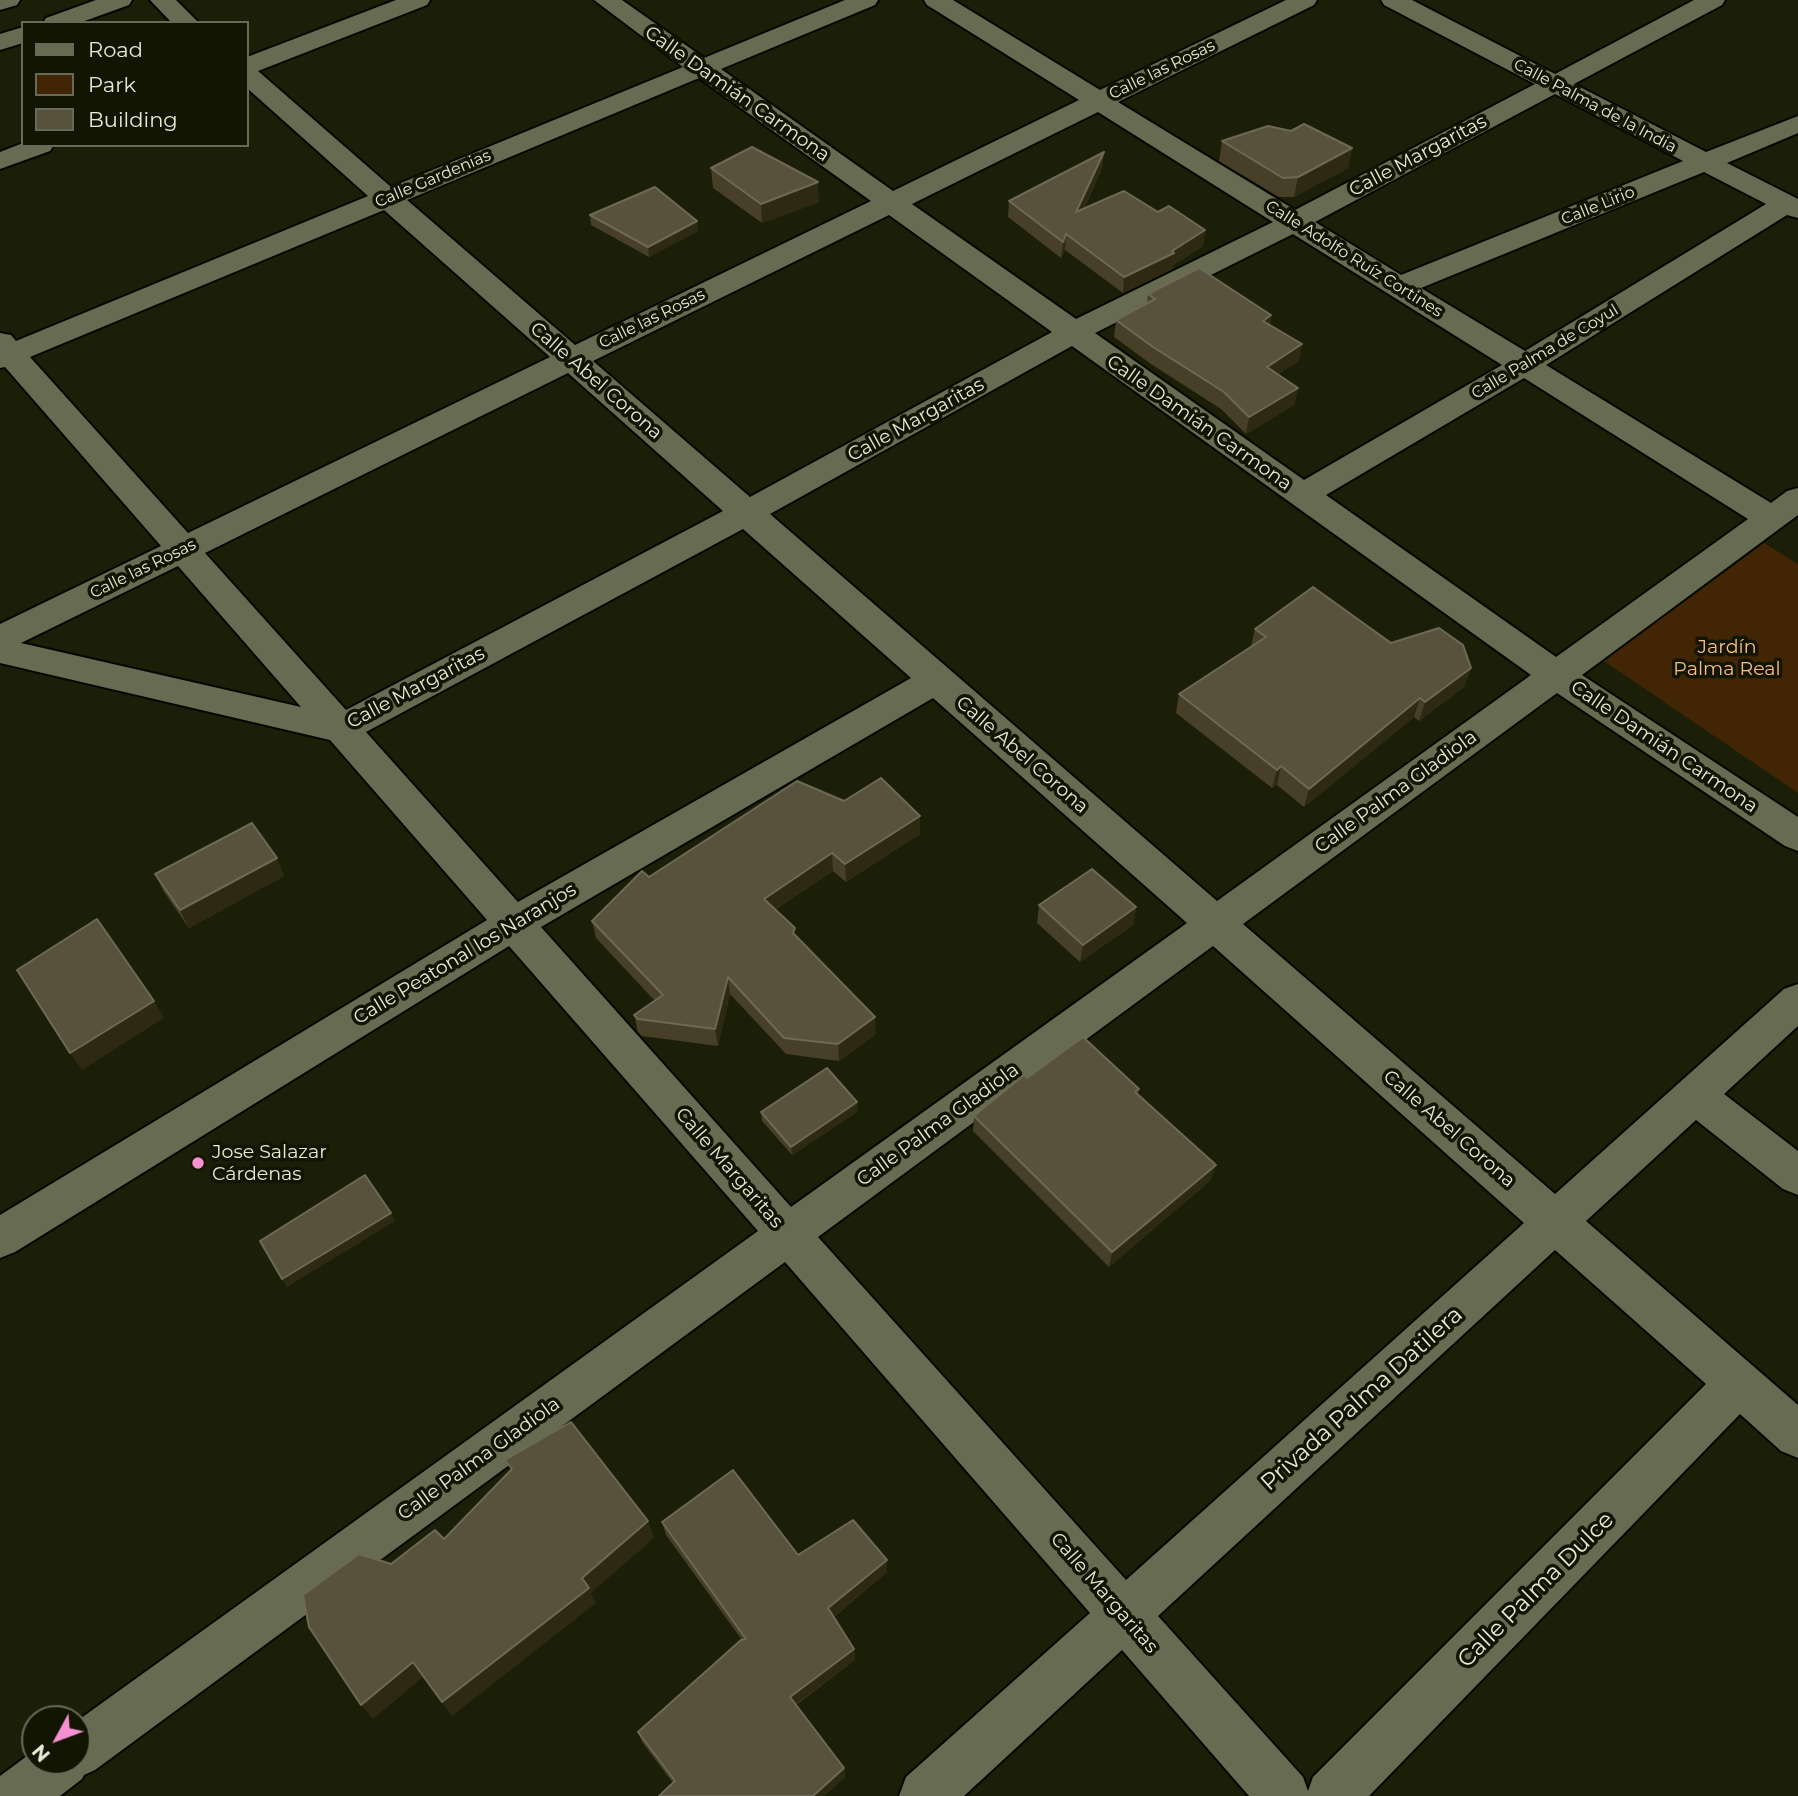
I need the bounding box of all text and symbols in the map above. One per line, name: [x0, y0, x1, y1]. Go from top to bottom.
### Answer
legend: [21, 21, 248, 147]
street label: Calle Damián Carmona: [640, 21, 834, 167]
street label: Calle las Rosas: [1106, 36, 1218, 104]
text: Road: [88, 37, 143, 62]
street label: Calle Palma de la India: [1510, 55, 1680, 157]
text: Park: [88, 72, 136, 97]
text: Building: [88, 107, 178, 132]
street label: Calle Margaritas: [1345, 110, 1491, 202]
street label: Calle Gardenias: [372, 146, 494, 212]
street label: Calle Lirio: [1558, 183, 1638, 229]
street label: Calle Adolfo Ruíz Cortines: [1262, 197, 1446, 321]
street label: Calle las Rosas: [596, 285, 708, 353]
street label: Calle Palma de Coyul: [1468, 301, 1622, 403]
street label: Calle Abel Corona: [525, 317, 667, 445]
street label: Calle Damián Carmona: [1102, 350, 1296, 496]
street label: Calle Margaritas: [844, 373, 988, 467]
street label: Calle las Rosas: [87, 535, 199, 603]
park label: Jardín Palma Real: [1673, 636, 1781, 680]
street label: Calle Margaritas: [343, 642, 489, 734]
street label: Calle Damián Carmona: [1566, 676, 1762, 818]
street label: Calle Abel Corona: [951, 691, 1093, 819]
street label: Calle Palma Gladiola: [1311, 726, 1481, 858]
street label: Calle Peatonal los Naranjos: [350, 878, 580, 1030]
street label: Calle Palma Gladiola: [853, 1059, 1023, 1191]
street label: Calle Abel Corona: [1378, 1065, 1520, 1193]
street label: Calle Margaritas: [670, 1103, 788, 1233]
place label: Jose Salazar Cárdenas: [212, 1141, 327, 1185]
marker: Jose Salazar Cárdenas: [190, 1155, 206, 1171]
street label: Privada Palma Datilera: [1255, 1301, 1469, 1497]
street label: Calle Palma Gladiola: [394, 1393, 564, 1525]
street label: Calle Palma Dulce: [1452, 1506, 1620, 1674]
street label: Calle Margaritas: [1045, 1528, 1163, 1658]
north arrow: [21, 1705, 91, 1775]
text: N: [28, 1739, 55, 1766]

